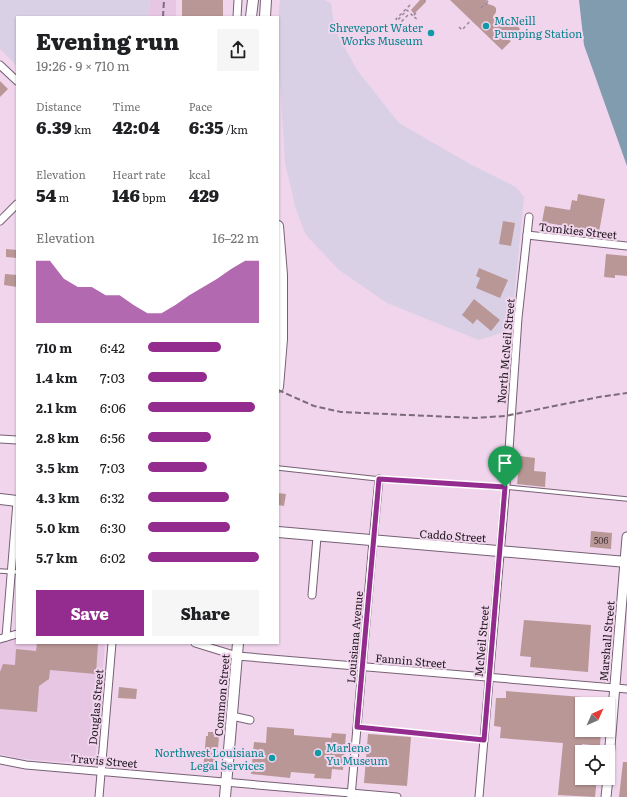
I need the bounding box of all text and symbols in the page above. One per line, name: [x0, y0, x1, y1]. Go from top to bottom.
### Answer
place label: McNeill Pumping Station: [494, 12, 582, 41]
place label: Shreveport Water Works Museum: [329, 19, 424, 48]
marker: McNeill Pumping Station: [481, 21, 491, 31]
text: Evening run: [36, 24, 179, 57]
marker: Shreveport Water Works Museum: [426, 28, 436, 38]
button: share: [217, 29, 259, 71]
text: 19:26 · 9 × 710 m: [36, 56, 130, 75]
text: Distance: [36, 98, 81, 114]
text: Time: [112, 98, 140, 114]
text: Pace: [189, 98, 212, 114]
text: 6.39: [36, 114, 72, 139]
text: 42:04: [112, 114, 160, 139]
text: 6:35: [189, 114, 224, 139]
text: km: [72, 121, 91, 137]
text: /km: [224, 121, 248, 137]
text: Elevation: [36, 166, 86, 182]
text: Heart rate: [112, 166, 166, 182]
text: kcal: [189, 166, 210, 182]
text: 54: [36, 182, 56, 207]
text: 146: [112, 182, 140, 207]
text: 429: [189, 182, 219, 207]
text: m: [56, 189, 69, 205]
text: bpm: [140, 189, 166, 205]
street label: Tomkies Street: [538, 218, 619, 242]
text: Elevation: [36, 228, 95, 247]
text: 16–22 m: [212, 228, 259, 247]
street label: North McNeil Street: [492, 297, 518, 404]
text: 710 m: [36, 338, 72, 357]
text: 6:42: [100, 338, 125, 357]
text: 1.4 km: [36, 368, 77, 387]
text: 7:03: [100, 368, 125, 387]
text: 2.1 km: [36, 398, 77, 417]
text: 6:06: [100, 398, 126, 417]
text: 2.8 km: [36, 428, 79, 447]
text: 6:56: [100, 428, 125, 447]
pin: [488, 446, 522, 487]
icon: arrive: [494, 452, 516, 474]
text: 3.5 km: [36, 458, 79, 477]
text: 7:03: [100, 458, 125, 477]
text: 4.3 km: [36, 488, 80, 507]
text: 6:32: [100, 488, 124, 507]
text: 5.0 km: [36, 518, 80, 537]
text: 6:30: [100, 518, 126, 537]
street label: Caddo Street: [419, 525, 487, 545]
house number: 506: [594, 533, 608, 547]
text: 5.7 km: [36, 548, 78, 567]
text: 6:02: [100, 548, 125, 567]
button: Save: [36, 590, 144, 636]
button: Share: [152, 590, 259, 636]
street label: Louisiana Avenue: [342, 590, 366, 684]
street label: Marshall Street: [594, 599, 618, 682]
street label: McNeil Street: [470, 604, 492, 677]
street label: Fannin Street: [375, 649, 448, 671]
street label: Common Street: [209, 653, 233, 737]
street label: Douglas Street: [84, 668, 106, 746]
north arrow: [575, 697, 615, 737]
map controls: [575, 697, 615, 785]
place label: Marlene Yu Museum: [326, 739, 388, 768]
place label: Northwest Louisiana Legal Services: [154, 744, 264, 773]
button: locate: [575, 745, 615, 785]
marker: Marlene Yu Museum: [313, 748, 323, 758]
street label: Travis Street: [70, 749, 139, 771]
marker: Northwest Louisiana Legal Services: [267, 753, 277, 763]

